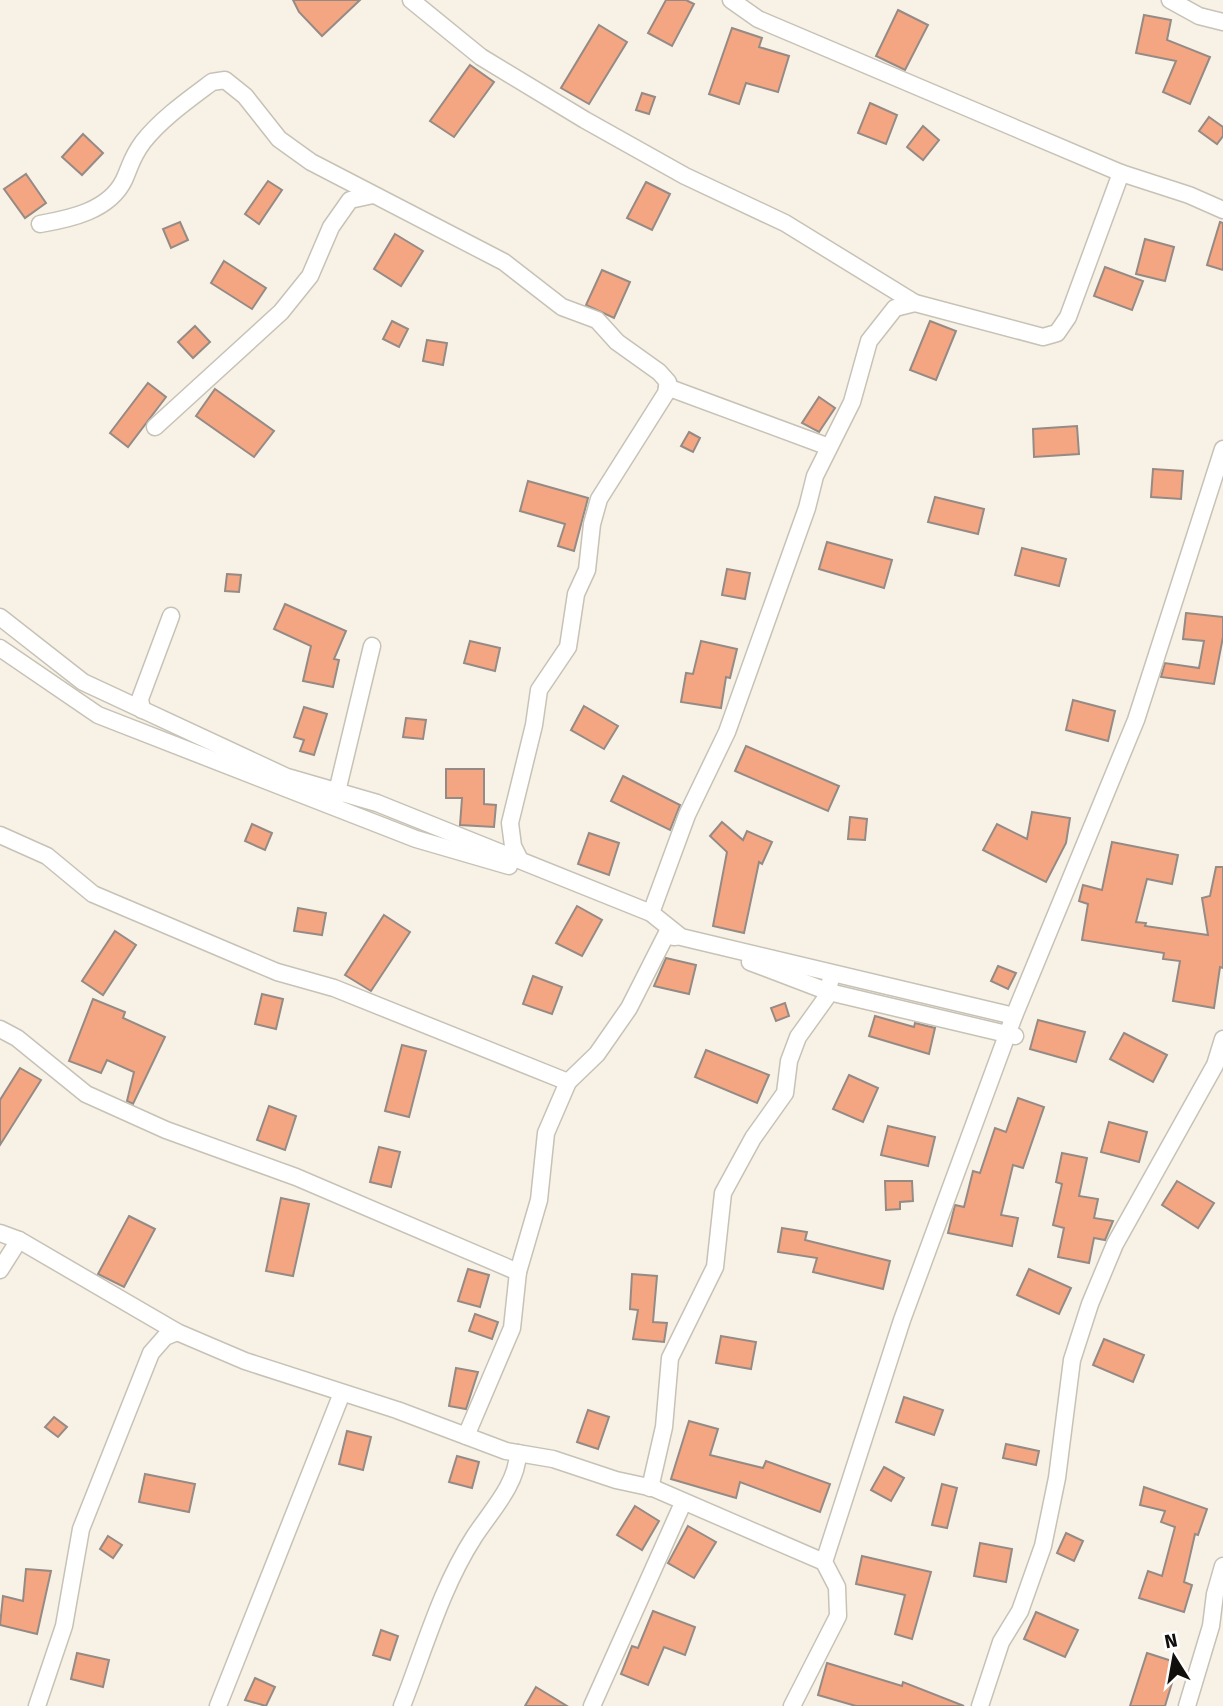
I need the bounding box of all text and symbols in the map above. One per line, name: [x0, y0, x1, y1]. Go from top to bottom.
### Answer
north arrow: [1139, 1622, 1209, 1692]
text: N: [1162, 1628, 1179, 1653]

